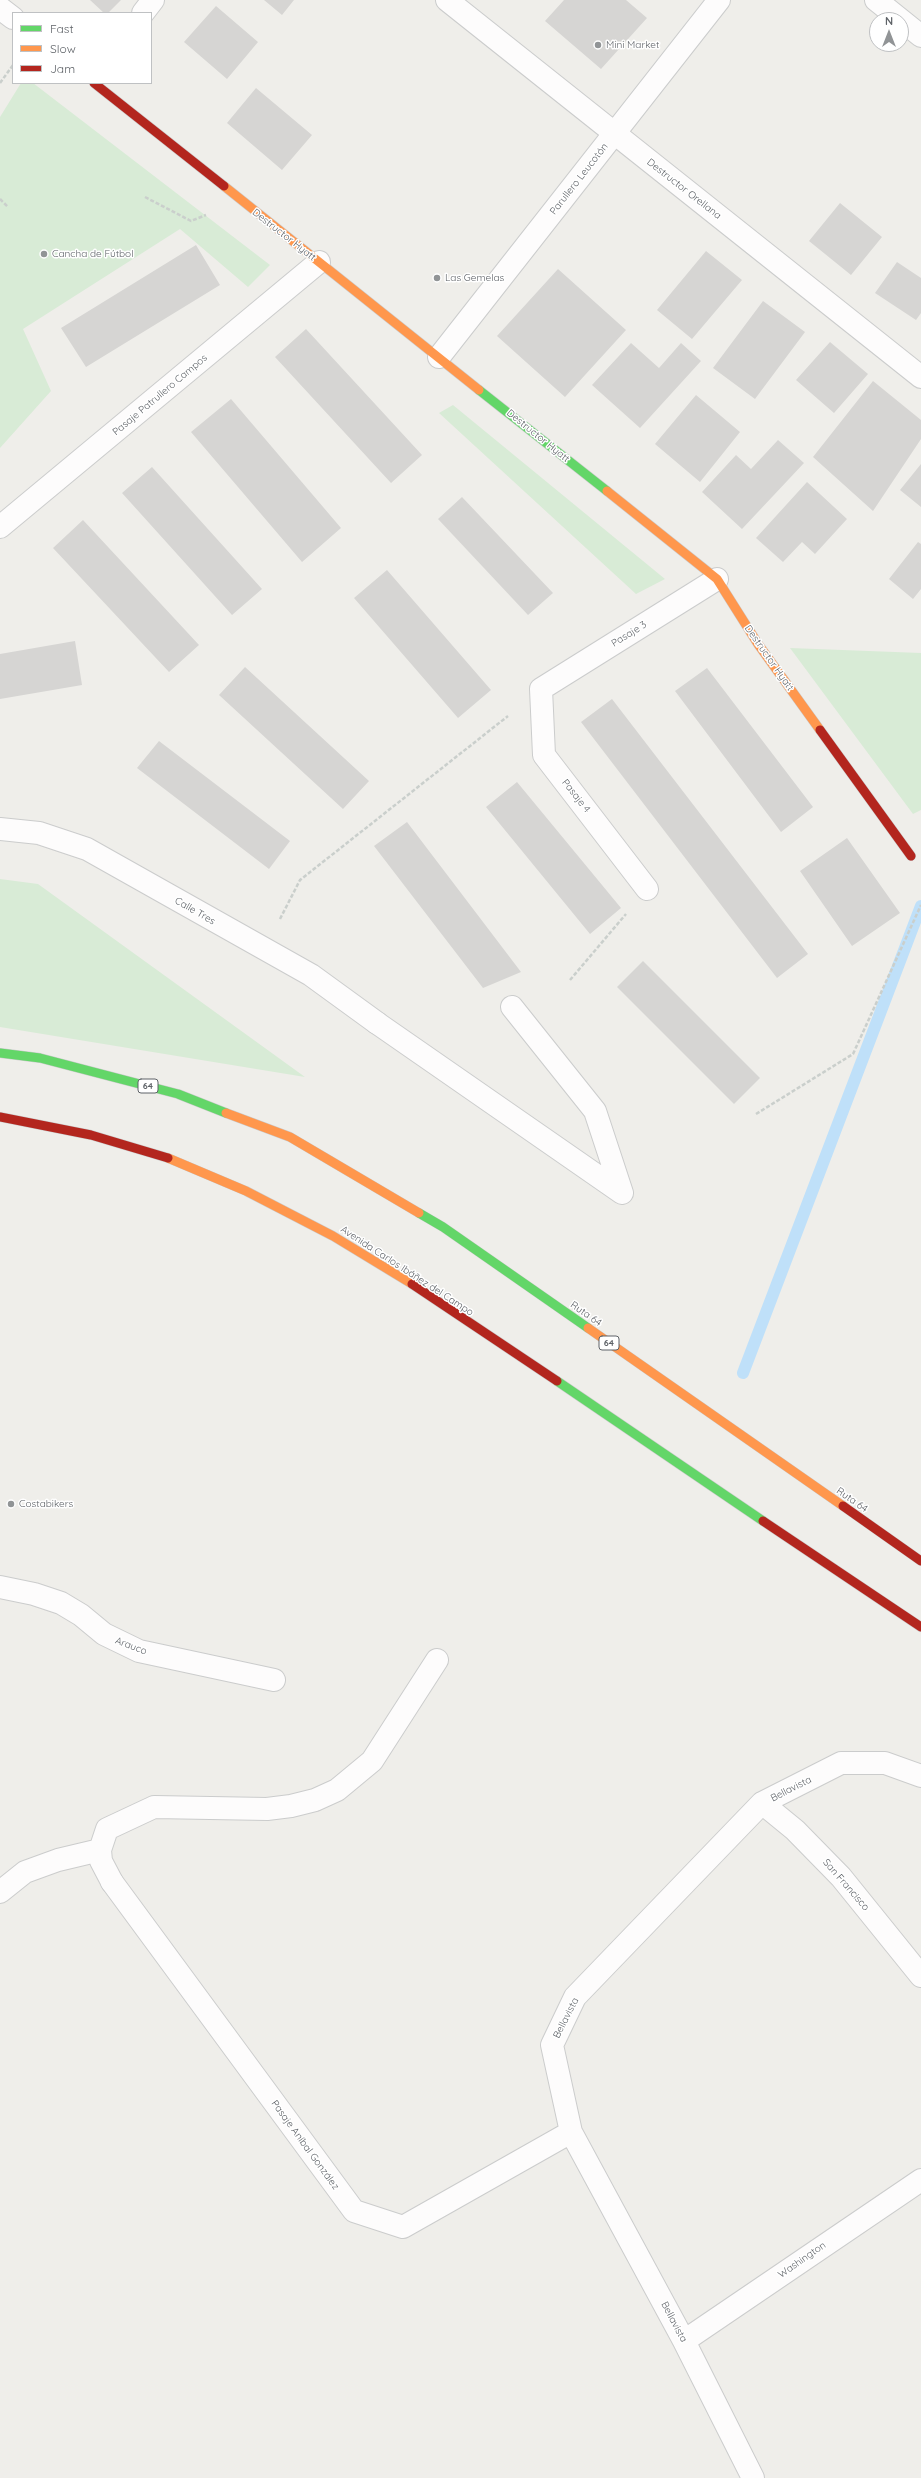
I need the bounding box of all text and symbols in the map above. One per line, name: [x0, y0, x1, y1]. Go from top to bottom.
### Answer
legend: [12, 12, 152, 84]
north arrow: [869, 12, 909, 52]
text: N: [885, 14, 893, 28]
text: Fast: [50, 21, 74, 36]
place label: Mini Market: [606, 39, 659, 51]
marker: Mini Market: [593, 40, 603, 50]
text: Slow: [50, 41, 76, 56]
text: Jam: [50, 61, 75, 76]
street label: Parullero Leucotón: [547, 141, 611, 217]
street label: Destructor Orellana: [644, 156, 724, 222]
street label: Destructor Hyatt: [250, 206, 318, 264]
place label: Cancha de Fútbol: [52, 248, 133, 260]
marker: Cancha de Fútbol: [39, 249, 49, 259]
place label: Las Gemelas: [445, 272, 504, 284]
marker: Las Gemelas: [432, 273, 442, 283]
street label: Pasaje Patrullero Campos: [110, 352, 210, 438]
street label: Destructor Hyatt: [504, 407, 572, 465]
street label: Pasaje 3: [609, 619, 649, 649]
street label: Destructor Hyatt: [742, 623, 796, 693]
street label: Pasaje 4: [559, 777, 593, 815]
street label: Calle Tres: [173, 895, 217, 927]
road number: 64: [138, 1079, 158, 1093]
street label: Avenida Carlos Ibáñez del Campo: [338, 1223, 476, 1319]
street label: Ruta 64: [568, 1299, 604, 1329]
road number: 64: [599, 1336, 619, 1350]
street label: Ruta 64: [834, 1485, 870, 1515]
place label: Costabikers: [19, 1498, 73, 1510]
marker: Costabikers: [6, 1499, 16, 1509]
street label: Arauco: [113, 1634, 149, 1658]
street label: Bellavista: [769, 1774, 813, 1804]
street label: San Francisco: [820, 1857, 872, 1913]
street label: Bellavista: [551, 1996, 581, 2040]
street label: Pasaje Aníbal González: [268, 2098, 342, 2192]
street label: Washington: [776, 2239, 828, 2281]
street label: Bellavista: [658, 2300, 690, 2344]

